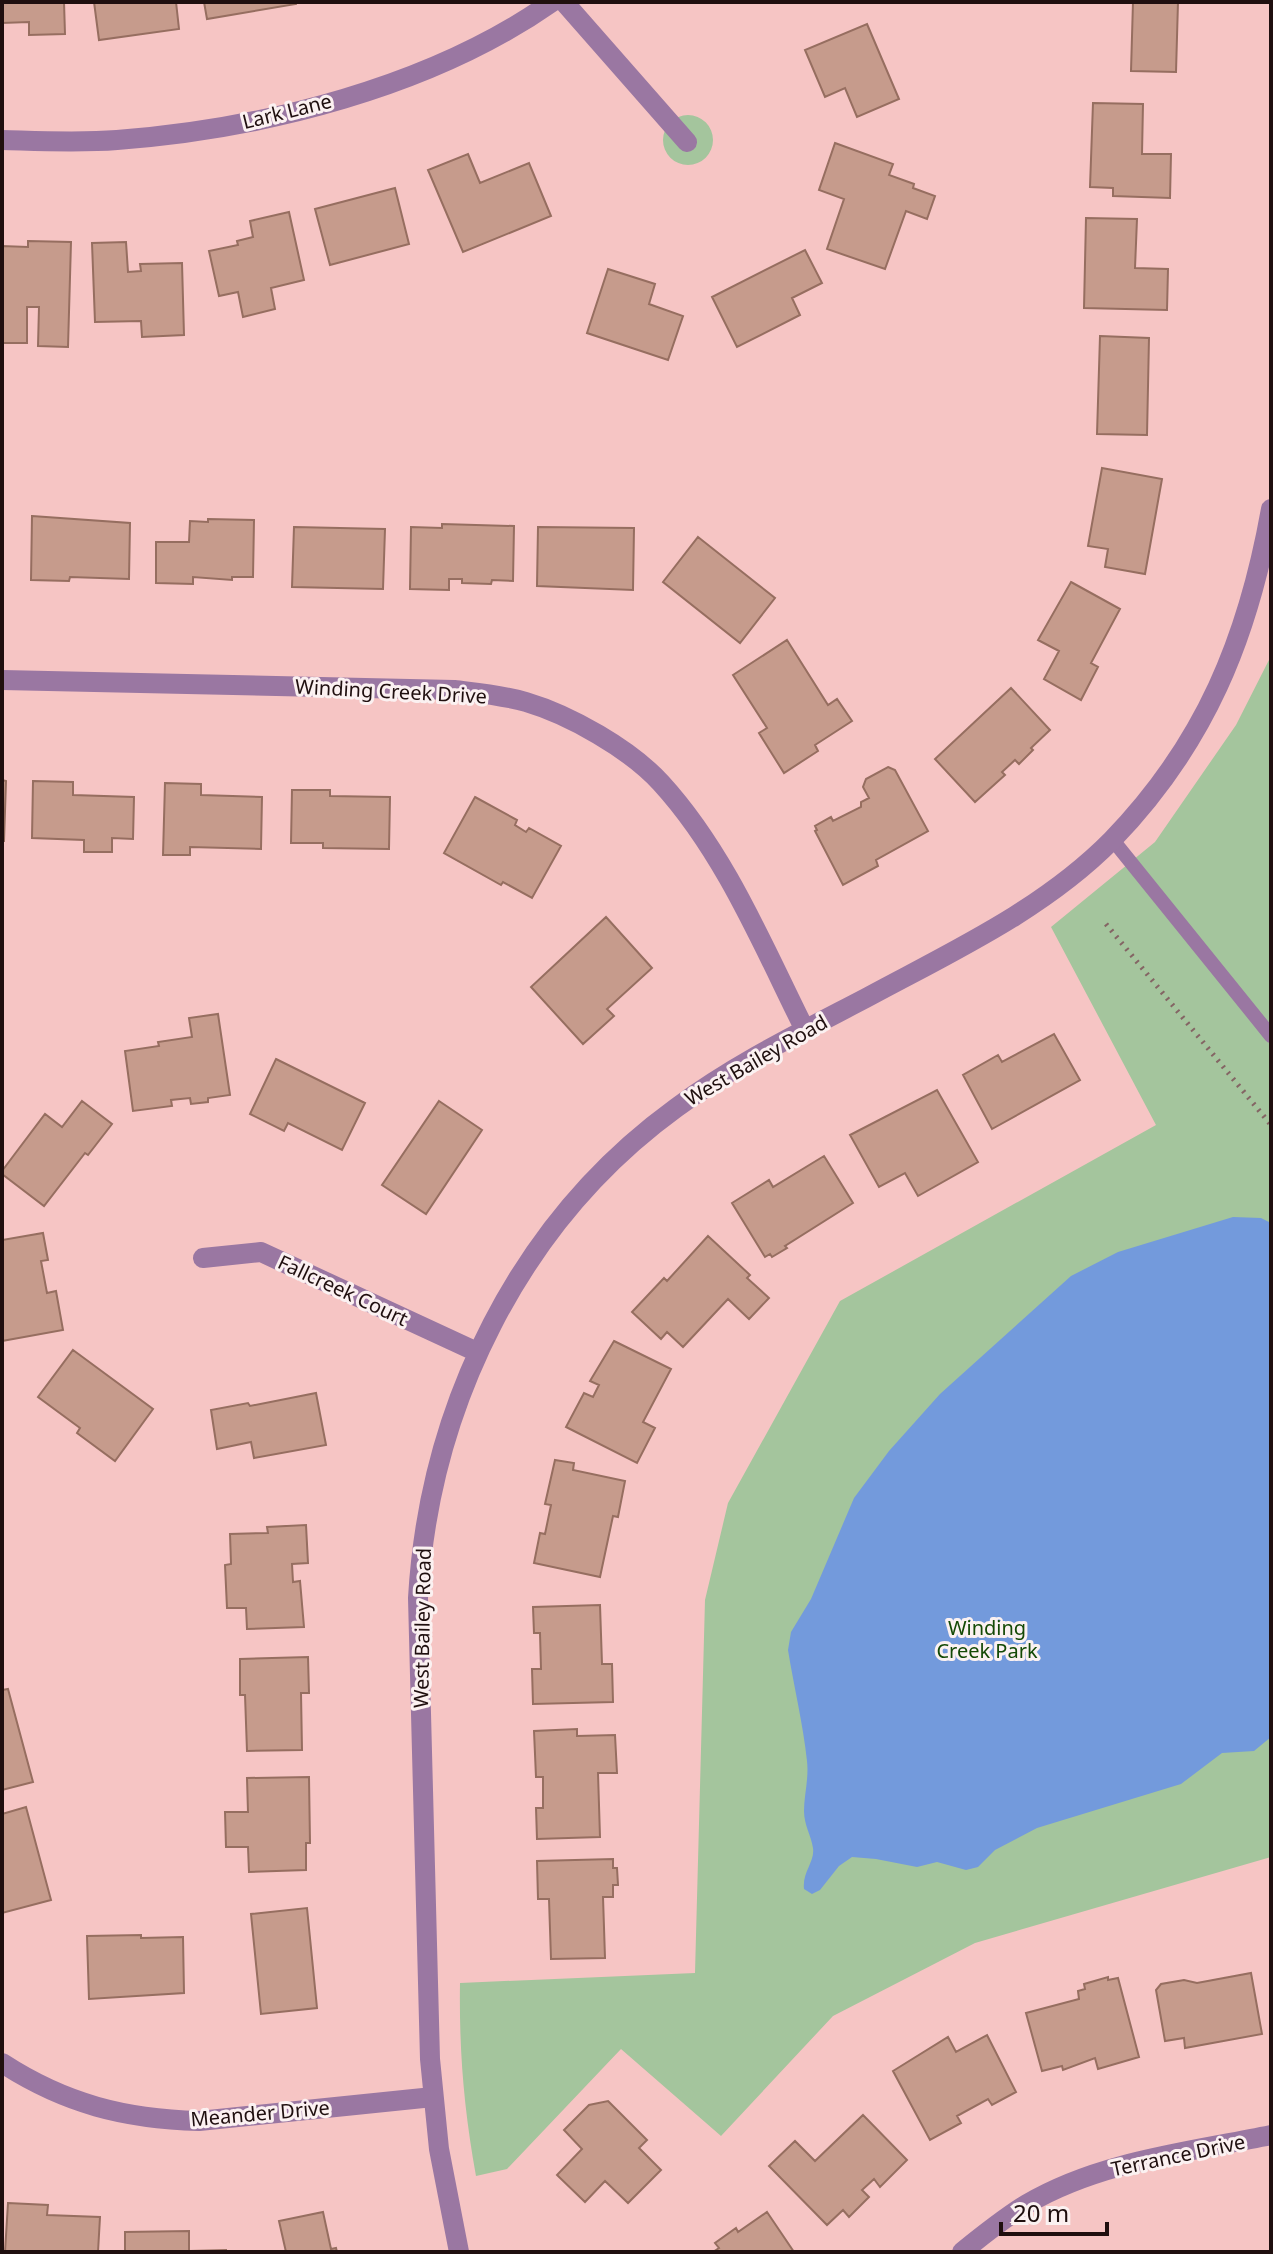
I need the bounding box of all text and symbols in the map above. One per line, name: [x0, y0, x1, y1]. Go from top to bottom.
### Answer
street label: Lark Lane: [239, 87, 335, 135]
street label: Winding Creek Drive: [295, 672, 487, 710]
street label: West Bailey Road: [680, 1008, 832, 1112]
street label: Fallcreek Court: [274, 1248, 412, 1332]
street label: West Bailey Road: [407, 1548, 437, 1708]
park label: Winding Creek Park: [936, 1614, 1038, 1664]
street label: Meander Drive: [189, 2093, 331, 2133]
street label: Terrance Drive: [1109, 2128, 1247, 2182]
scale bar: [1001, 2186, 1107, 2236]
text: 20 m: [1013, 2196, 1069, 2229]

